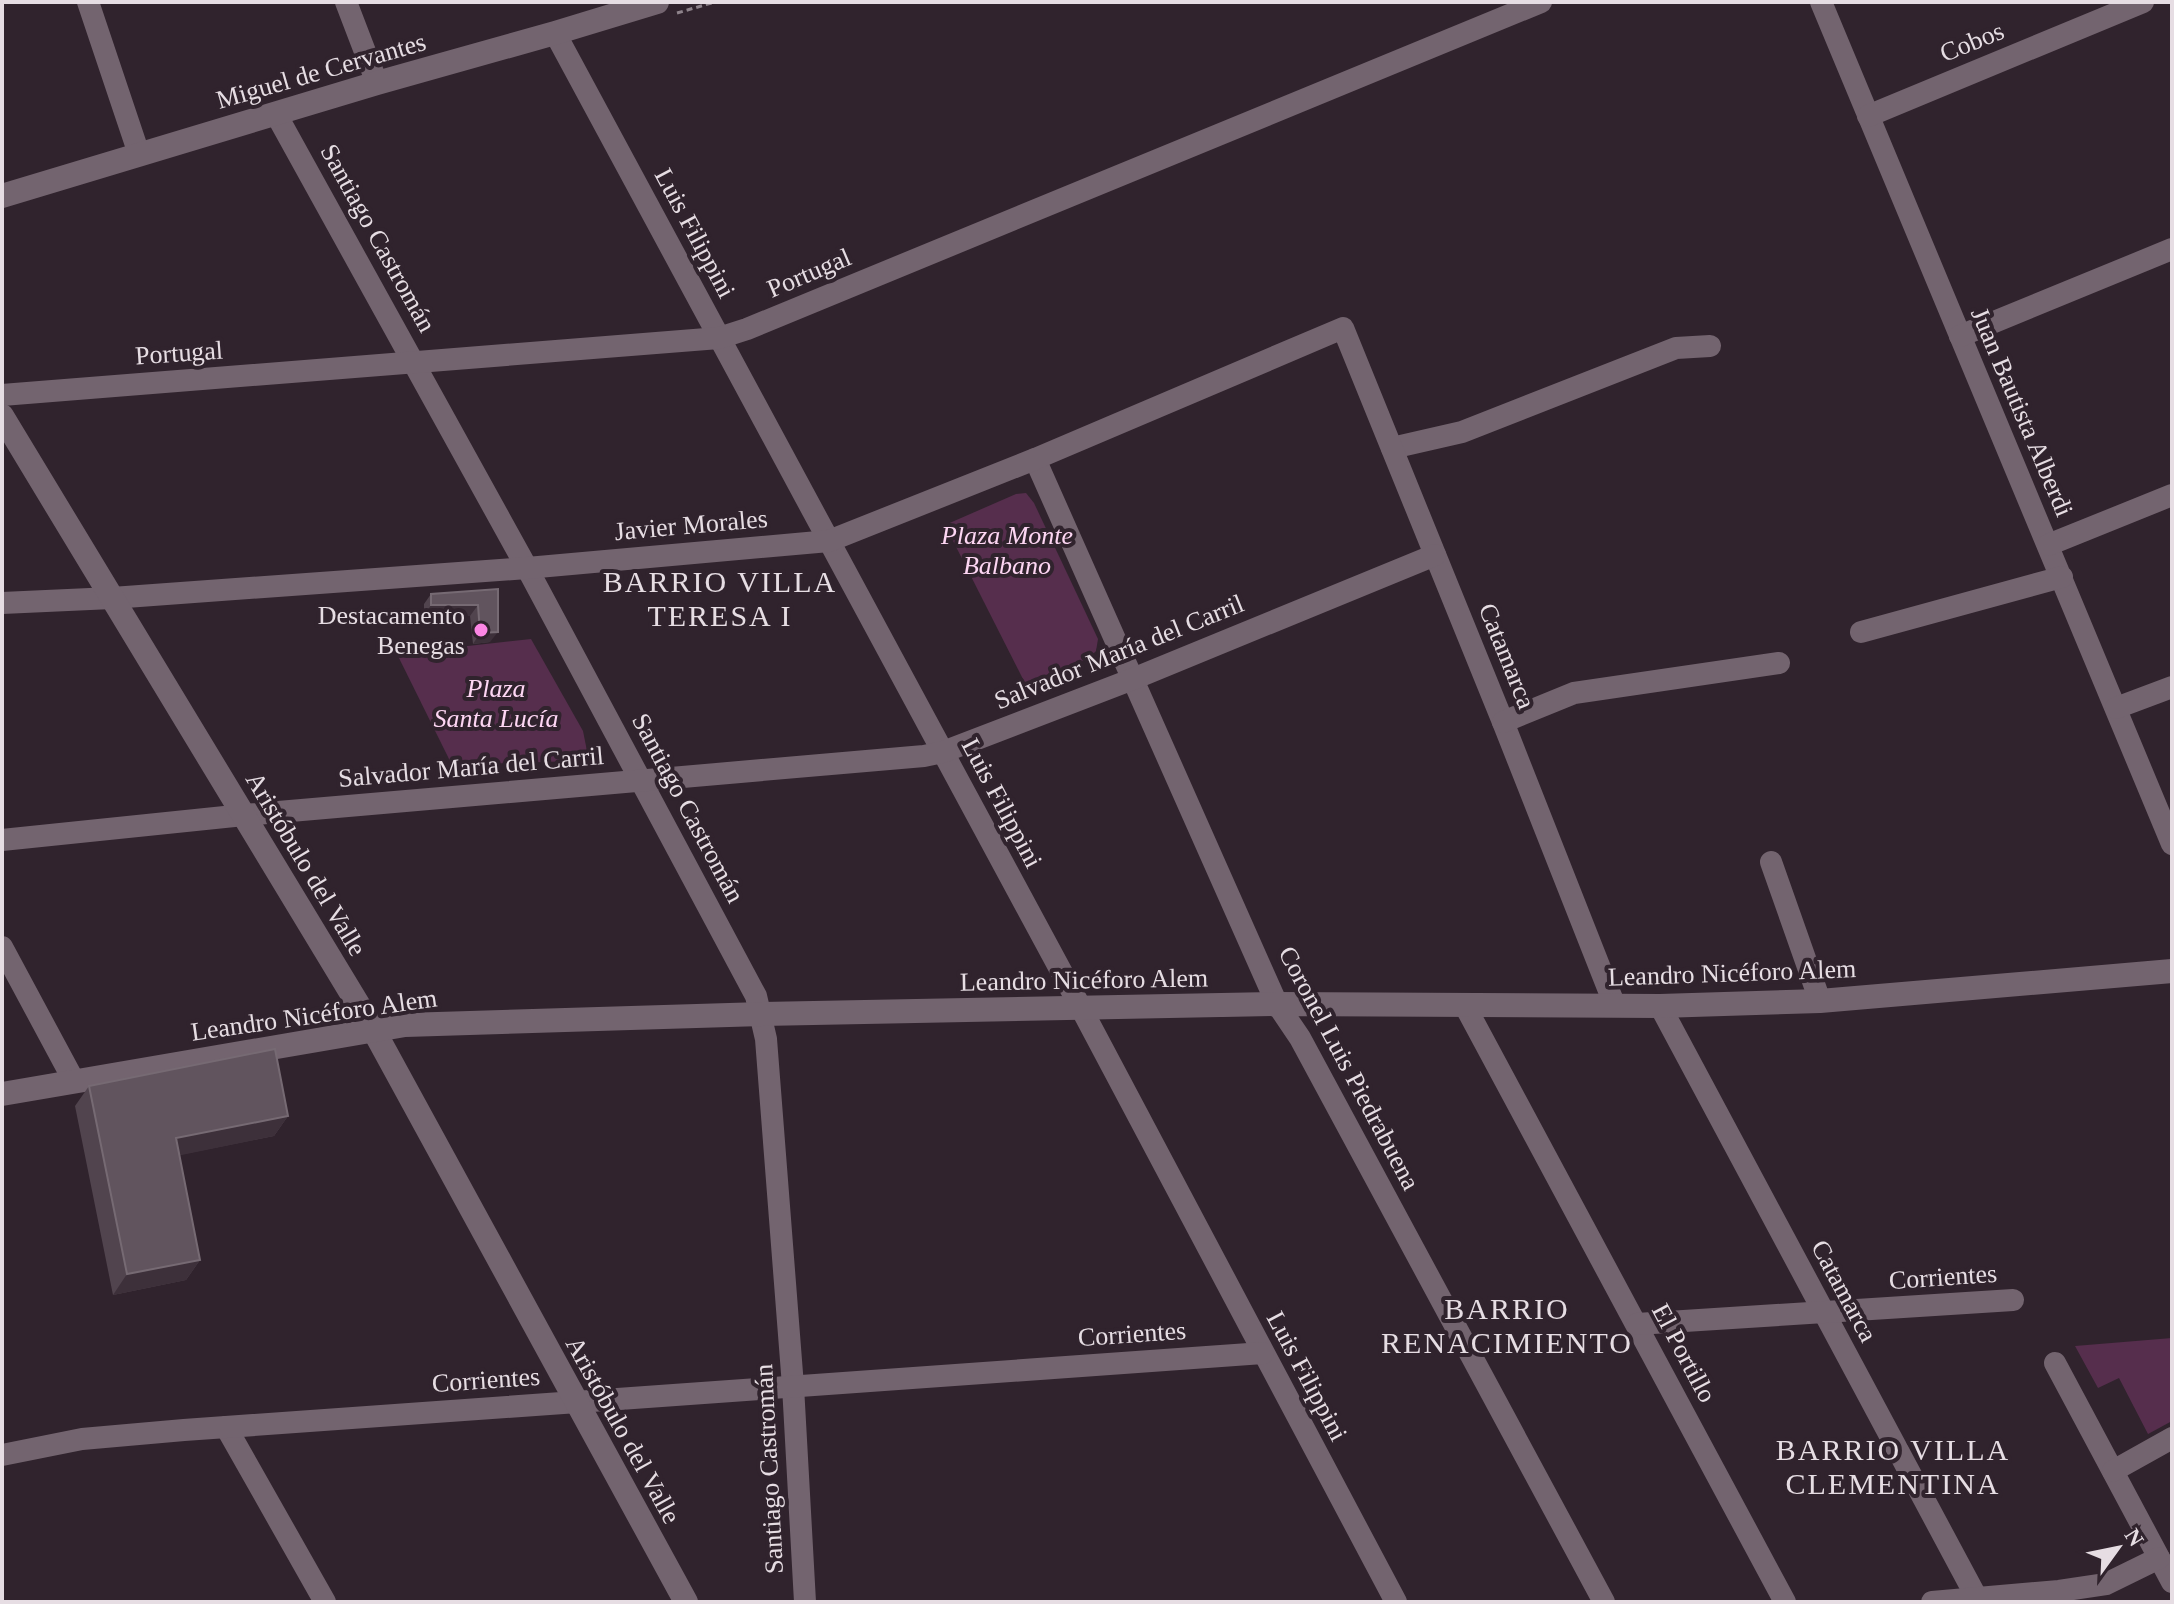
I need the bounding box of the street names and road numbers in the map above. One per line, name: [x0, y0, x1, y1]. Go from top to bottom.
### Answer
street label: Cobos: [1936, 16, 2008, 68]
street label: Miguel de Cervantes: [213, 27, 429, 115]
street label: Santiago Castromán: [314, 139, 442, 337]
street label: Luis Filippini: [649, 163, 741, 303]
street label: Portugal: [763, 242, 855, 304]
street label: Juan Bautista Alberdi: [1965, 303, 2079, 521]
street label: Portugal: [134, 335, 224, 371]
street label: Javier Morales: [613, 504, 769, 546]
street label: Salvador María del Carril: [990, 589, 1248, 715]
street label: Catamarca: [1473, 599, 1541, 713]
street label: Santiago Castromán: [626, 708, 750, 908]
street label: Luis Filippini: [956, 733, 1048, 873]
street label: Salvador María del Carril: [337, 741, 605, 793]
street label: Aristóbulo del Valle: [240, 767, 372, 961]
street label: Coronel Luis Piedrabuena: [1272, 941, 1426, 1195]
street label: Leandro Nicéforo Alem: [1607, 954, 1857, 992]
street label: Leandro Nicéforo Alem: [960, 963, 1208, 997]
street label: Leandro Nicéforo Alem: [189, 983, 439, 1047]
street label: Catamarca: [1805, 1235, 1883, 1347]
street label: Corrientes: [1888, 1259, 1998, 1295]
street label: El Portillo: [1646, 1299, 1722, 1407]
street label: Luis Filippini: [1261, 1306, 1353, 1446]
street label: Corrientes: [1077, 1316, 1187, 1352]
street label: Aristóbulo del Valle: [560, 1332, 686, 1528]
street label: Corrientes: [431, 1362, 541, 1398]
street label: Santiago Castromán: [749, 1363, 789, 1575]

